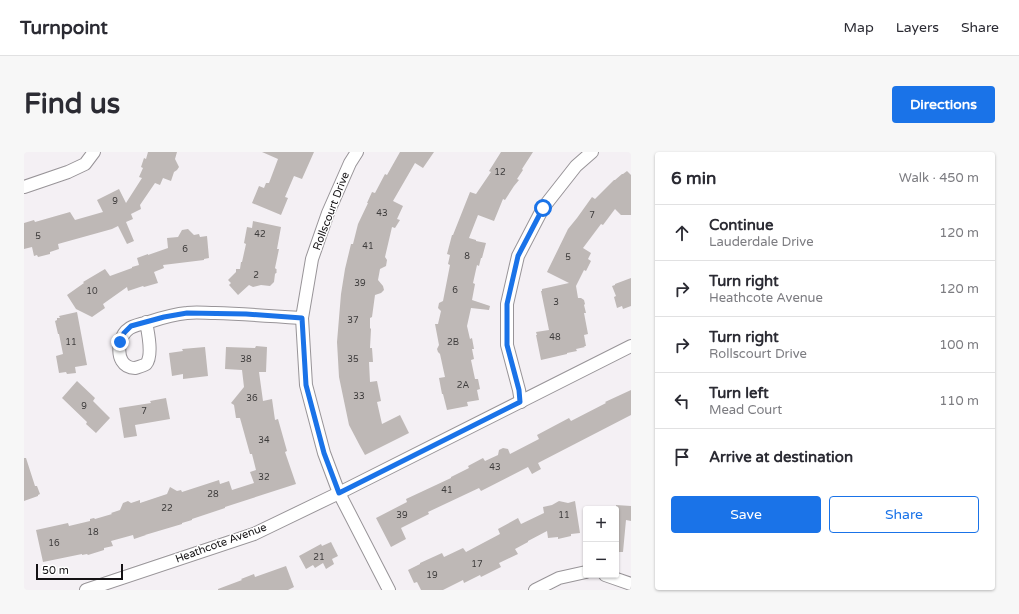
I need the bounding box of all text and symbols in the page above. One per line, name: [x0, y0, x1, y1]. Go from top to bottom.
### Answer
text: Turnpoint: [20, 17, 108, 39]
text: Map: [844, 19, 874, 36]
text: Layers: [896, 19, 939, 36]
text: Share: [961, 19, 999, 36]
button: Directions: [892, 86, 995, 123]
text: Find us: [24, 87, 120, 121]
house number: 12: [494, 167, 506, 178]
text: 6 min: [671, 168, 716, 189]
street label: Rollscourt Drive: [310, 170, 352, 252]
text: Walk · 450 m: [899, 170, 979, 186]
house number: 9: [112, 196, 118, 207]
route start: [534, 199, 552, 217]
house number: 43: [376, 208, 388, 219]
house number: 7: [589, 210, 595, 221]
text: Continue: [709, 216, 773, 234]
icon: ahead: [671, 222, 693, 244]
text: 120 m: [939, 225, 979, 241]
house number: 42: [254, 229, 266, 240]
house number: 5: [35, 231, 41, 242]
text: Lauderdale Drive: [709, 234, 814, 250]
house number: 41: [362, 241, 374, 252]
house number: 6: [182, 244, 188, 255]
house number: 8: [464, 251, 470, 262]
house number: 5: [565, 252, 571, 263]
house number: 2: [253, 270, 259, 281]
text: Turn right: [709, 272, 779, 290]
house number: 39: [354, 278, 366, 289]
icon: right: [671, 278, 693, 300]
text: 120 m: [939, 281, 979, 297]
house number: 6: [452, 285, 458, 296]
house number: 10: [86, 286, 98, 297]
text: Heathcote Avenue: [709, 290, 823, 306]
house number: 3: [553, 297, 559, 308]
house number: 37: [347, 315, 359, 326]
text: Turn right: [709, 328, 779, 346]
house number: 48: [549, 332, 561, 343]
route end: [111, 333, 129, 351]
icon: right: [671, 334, 693, 356]
house number: 11: [65, 337, 77, 348]
house number: 2B: [447, 337, 459, 348]
text: 100 m: [939, 337, 979, 353]
text: Rollscourt Drive: [709, 346, 807, 362]
house number: 38: [240, 354, 252, 365]
house number: 35: [347, 354, 359, 365]
house number: 2A: [457, 380, 469, 391]
text: Turn left: [709, 384, 769, 402]
icon: left: [671, 390, 693, 412]
house number: 33: [353, 391, 365, 402]
house number: 36: [246, 393, 258, 404]
text: 110 m: [939, 393, 979, 409]
house number: 9: [81, 401, 87, 412]
text: Mead Court: [709, 402, 782, 418]
house number: 7: [141, 406, 147, 417]
house number: 34: [258, 435, 270, 446]
icon: arrive: [671, 446, 693, 468]
text: Arrive at destination: [709, 448, 853, 466]
house number: 43: [489, 462, 501, 473]
house number: 32: [258, 472, 270, 483]
house number: 41: [441, 485, 453, 496]
house number: 28: [207, 489, 219, 500]
button: Save: [671, 496, 821, 533]
button: Share: [829, 496, 979, 533]
house number: 22: [161, 503, 173, 514]
map controls: [583, 506, 619, 578]
button: +: [583, 506, 619, 542]
house number: 39: [396, 510, 408, 521]
house number: 11: [558, 510, 570, 521]
street label: Heathcote Avenue: [173, 520, 269, 566]
house number: 18: [87, 527, 99, 538]
house number: 16: [48, 538, 60, 549]
button: −: [583, 542, 619, 578]
house number: 21: [313, 552, 325, 563]
house number: 17: [471, 559, 483, 570]
scale bar: [36, 562, 123, 581]
text: 50 m: [42, 564, 69, 577]
house number: 19: [426, 570, 438, 581]

